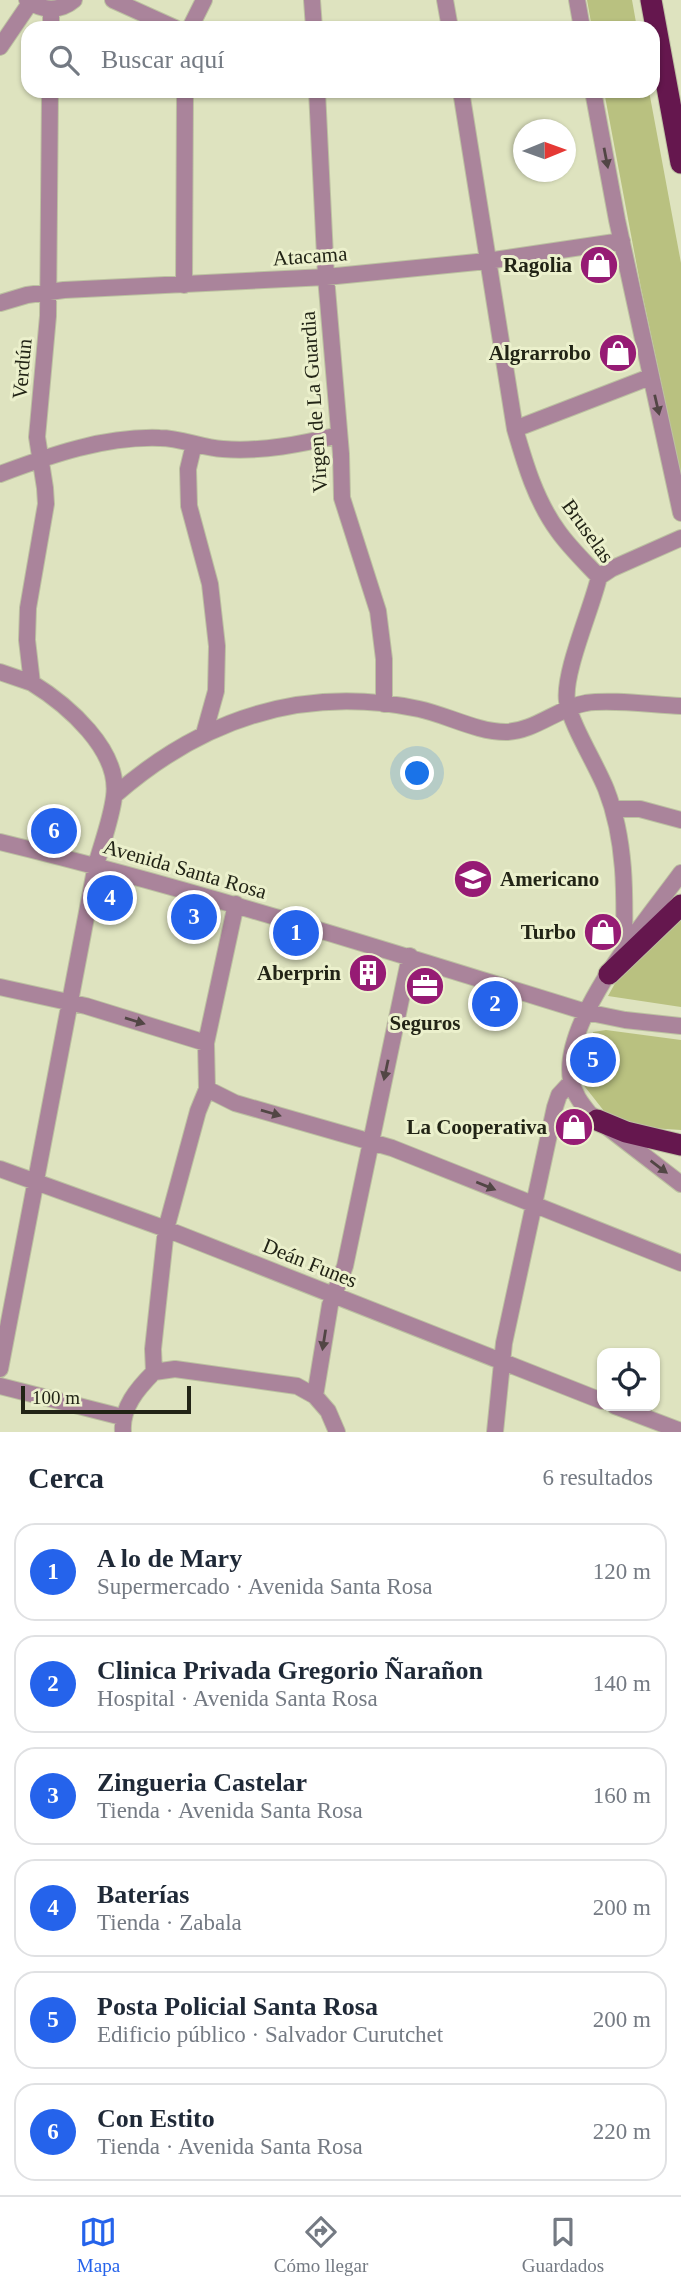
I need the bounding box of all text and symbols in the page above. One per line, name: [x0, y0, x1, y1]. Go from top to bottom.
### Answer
search box: [21, 21, 660, 98]
icon: search: [45, 41, 83, 79]
text: Buscar aquí: [101, 45, 224, 74]
north arrow: [513, 119, 576, 182]
one-way arrow: [601, 147, 612, 169]
street label: Atacama: [272, 241, 349, 271]
shop icon: Ragolia: [578, 244, 620, 286]
place label: Ragolia: [503, 253, 572, 277]
street label: Virgen de La Guardia: [296, 310, 332, 494]
shop icon: Algrarrobo: [597, 332, 639, 374]
street label: Verdún: [7, 337, 37, 400]
place label: Algrarrobo: [489, 341, 591, 365]
one-way arrow: [651, 394, 662, 416]
street label: Bruselas: [557, 495, 619, 567]
your location: [400, 756, 434, 790]
pin: 6: [31, 805, 77, 857]
street label: Avenida Santa Rosa: [101, 834, 270, 904]
school or university icon: Americano: [452, 858, 494, 900]
place label: Americano: [500, 867, 599, 891]
pin: 4: [87, 872, 133, 924]
pin: 3: [171, 891, 217, 943]
pin: 1: [273, 907, 319, 959]
shop icon: Turbo: [582, 911, 624, 953]
place label: Turbo: [521, 920, 576, 944]
building icon: Aberprin: [347, 952, 389, 994]
place label: Aberprin: [257, 961, 341, 985]
office icon: Seguros: [404, 965, 446, 1007]
pin: 2: [472, 978, 518, 1030]
place label: Seguros: [390, 1011, 460, 1035]
one-way arrow: [125, 1016, 146, 1026]
pin: 5: [570, 1034, 616, 1086]
one-way arrow: [380, 1059, 391, 1081]
shop icon: La Cooperativa: [553, 1106, 595, 1148]
one-way arrow: [261, 1108, 282, 1118]
place label: La Cooperativa: [406, 1115, 547, 1139]
one-way arrow: [649, 1160, 668, 1174]
one-way arrow: [475, 1181, 496, 1192]
street label: Deán Funes: [259, 1233, 361, 1293]
one-way arrow: [318, 1329, 329, 1351]
map controls: [597, 1348, 660, 1411]
button: locate: [597, 1348, 660, 1411]
scale bar: [21, 1383, 191, 1415]
text: 100 m: [32, 1387, 80, 1408]
text: Cerca: [28, 1461, 104, 1494]
text: 6 resultados: [542, 1465, 653, 1490]
text: A lo de Mary: [97, 1544, 242, 1573]
text: 1: [47, 1559, 59, 1584]
text: 120 m: [593, 1559, 651, 1584]
text: Supermercado · Avenida Santa Rosa: [97, 1574, 433, 1599]
text: Clinica Privada Gregorio Ñarañon: [97, 1656, 483, 1685]
text: 2: [47, 1671, 59, 1696]
text: 140 m: [593, 1671, 651, 1696]
text: Hospital · Avenida Santa Rosa: [97, 1686, 378, 1711]
text: Zingueria Castelar: [97, 1768, 307, 1797]
text: 3: [47, 1783, 59, 1808]
text: 160 m: [593, 1783, 651, 1808]
text: Tienda · Avenida Santa Rosa: [97, 1798, 363, 1823]
text: Baterías: [97, 1880, 189, 1909]
text: 4: [47, 1895, 59, 1920]
text: 200 m: [593, 1895, 651, 1920]
text: Tienda · Zabala: [97, 1910, 242, 1935]
text: Posta Policial Santa Rosa: [97, 1992, 378, 2021]
text: 5: [47, 2007, 59, 2032]
text: 200 m: [593, 2007, 651, 2032]
text: Edificio público · Salvador Curutchet: [97, 2022, 443, 2047]
text: Con Estito: [97, 2104, 215, 2133]
text: 6: [47, 2119, 59, 2144]
text: 220 m: [593, 2119, 651, 2144]
text: Tienda · Avenida Santa Rosa: [97, 2134, 363, 2159]
tab: Mapa: [77, 2213, 120, 2277]
tab: Cómo llegar: [274, 2213, 368, 2277]
tab: Guardados: [522, 2213, 604, 2277]

